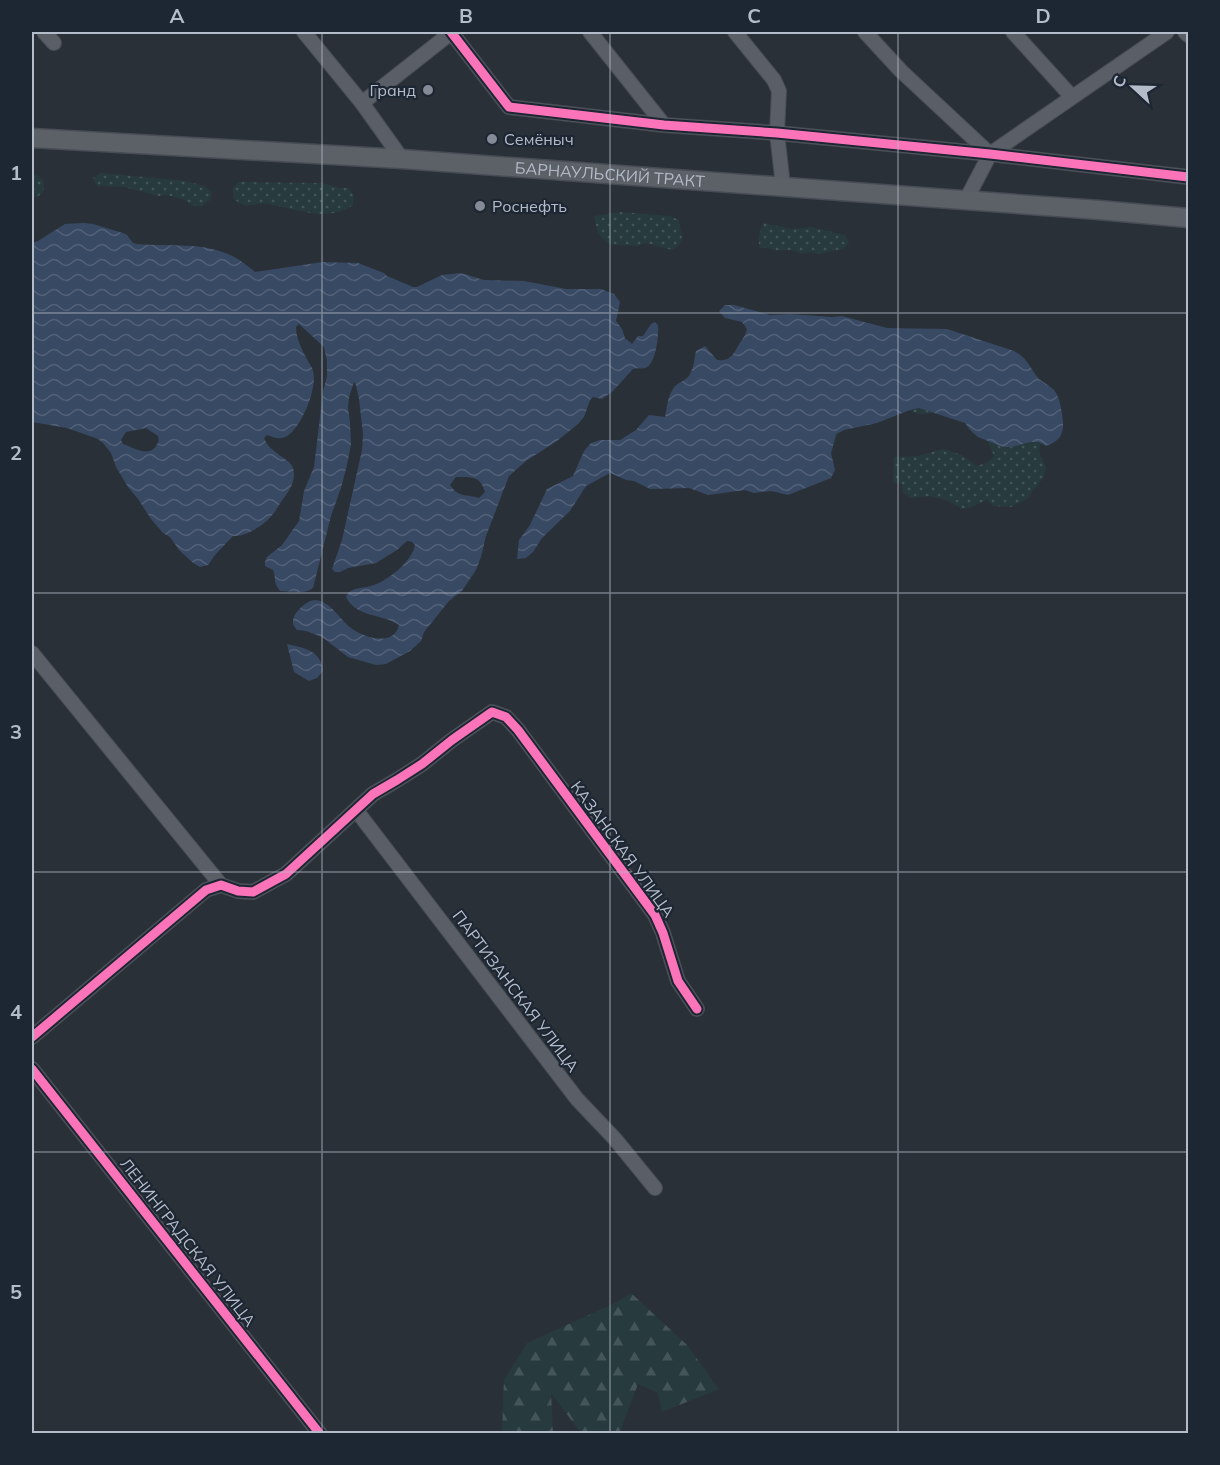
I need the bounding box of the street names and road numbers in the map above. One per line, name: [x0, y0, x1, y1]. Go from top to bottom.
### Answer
street label: БАРНАУЛЬСКИЙ ТРАКТ: [514, 157, 706, 191]
street label: КАЗАНСКАЯ УЛИЦА: [567, 777, 679, 921]
street label: ПАРТИЗАНСКАЯ УЛИЦА: [449, 906, 584, 1076]
street label: ЛЕНИНГРАДСКАЯ УЛИЦА: [116, 1154, 260, 1330]

